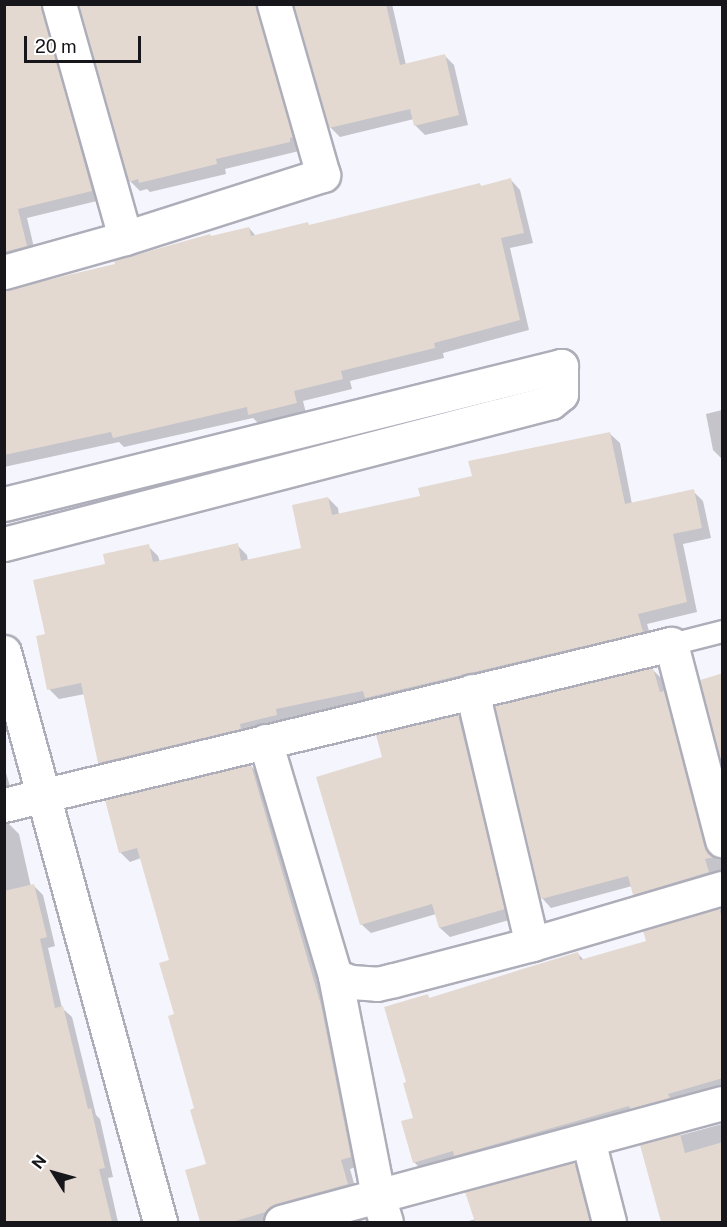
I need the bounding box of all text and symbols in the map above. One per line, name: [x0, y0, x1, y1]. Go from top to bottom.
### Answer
scale bar: [27, 24, 144, 62]
text: 20 m: [35, 36, 77, 57]
north arrow: [24, 1143, 84, 1203]
text: N: [28, 1151, 51, 1173]

